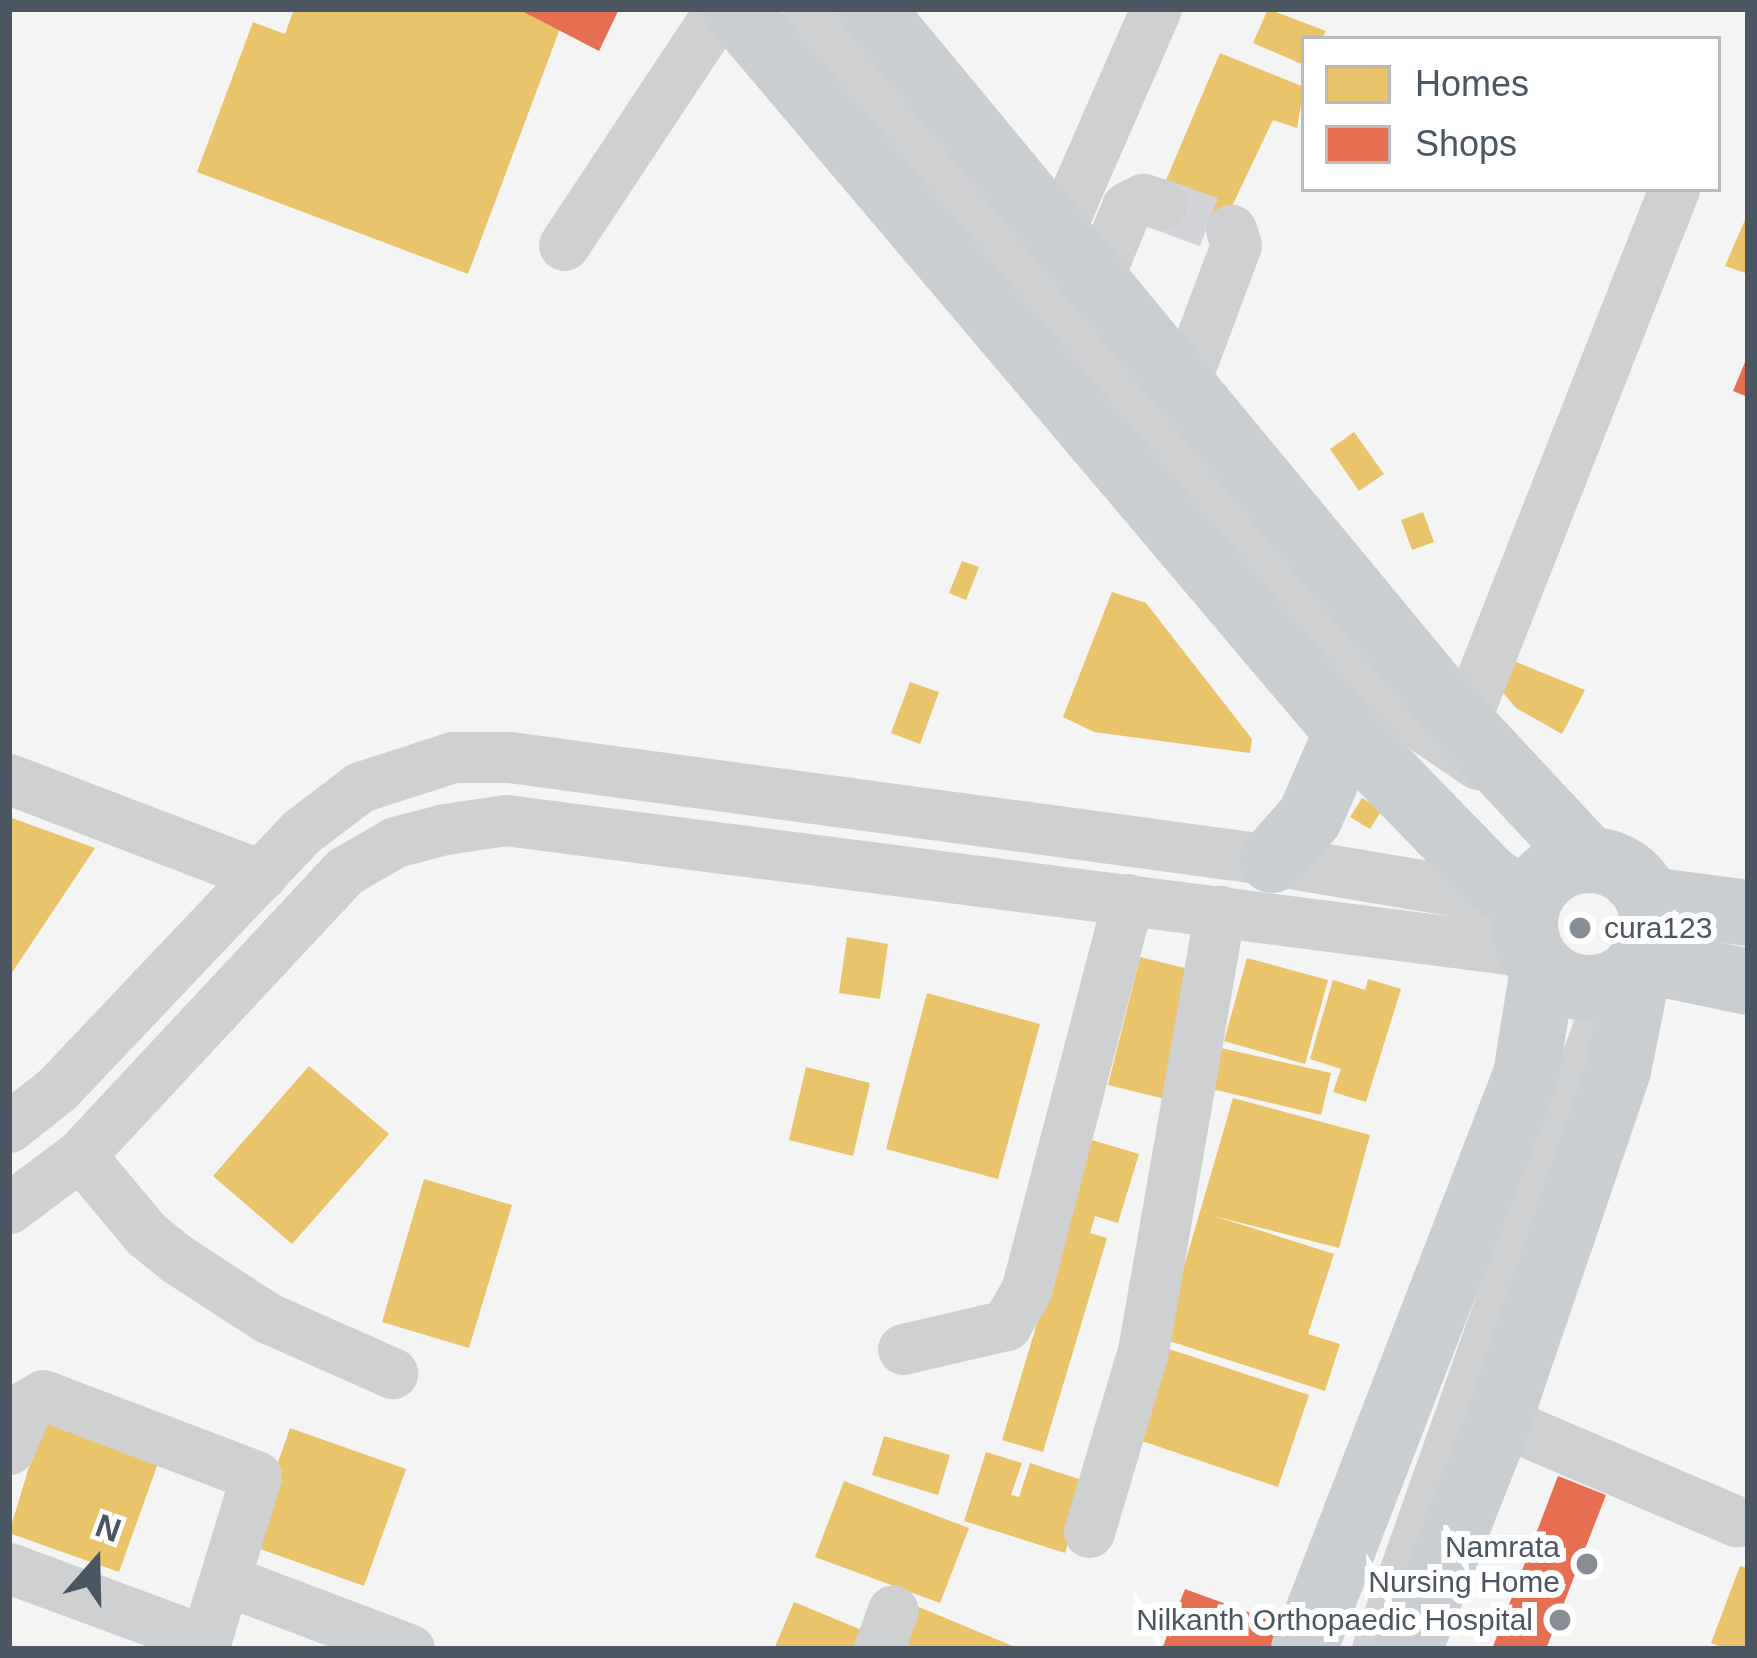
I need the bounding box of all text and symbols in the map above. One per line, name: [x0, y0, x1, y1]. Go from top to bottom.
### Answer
legend: [1301, 36, 1721, 192]
text: Homes: [1415, 63, 1529, 104]
text: Shops: [1415, 123, 1517, 164]
place label: cura123: [1604, 910, 1712, 946]
marker: cura123: [1567, 915, 1593, 941]
north arrow: [36, 1502, 156, 1622]
text: N: [91, 1506, 126, 1549]
place label: Namrata Nursing Home: [1368, 1529, 1560, 1600]
marker: Namrata Nursing Home: [1571, 1548, 1603, 1580]
place label: Nilkanth Orthopaedic Hospital: [1136, 1602, 1533, 1638]
marker: Nilkanth Orthopaedic Hospital: [1544, 1604, 1576, 1636]

